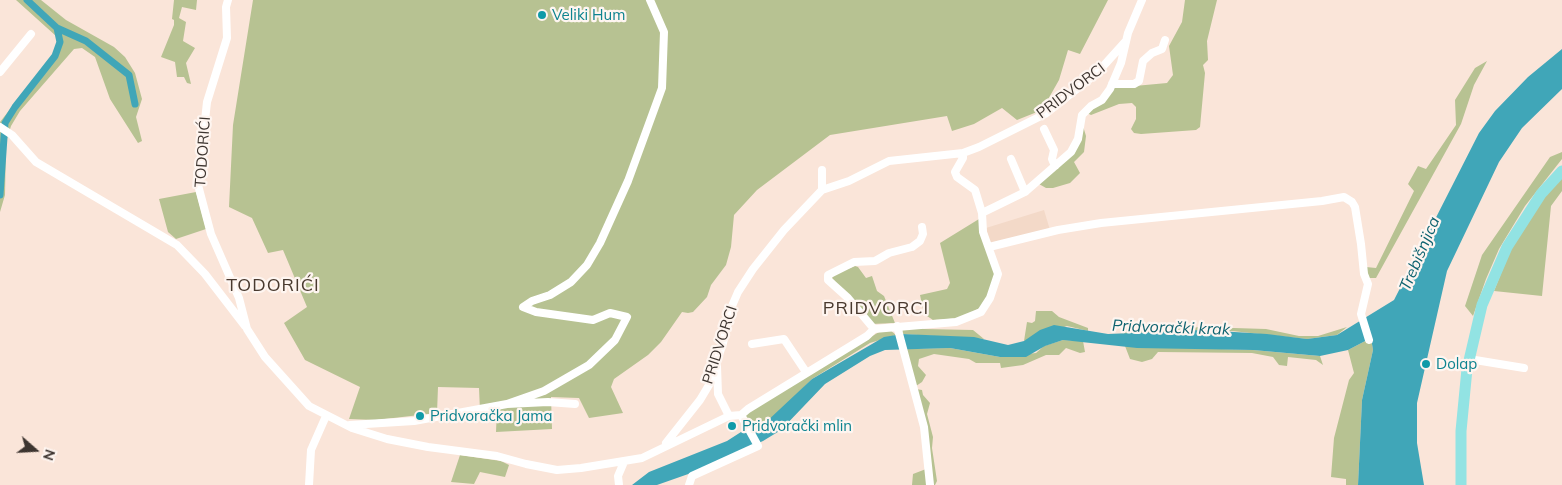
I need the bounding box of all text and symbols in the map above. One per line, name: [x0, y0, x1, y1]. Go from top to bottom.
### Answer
place label: Veliki Hum: [552, 6, 625, 24]
marker: Veliki Hum: [536, 9, 548, 21]
street label: PRIDVORCI: [1033, 59, 1109, 123]
street label: TODORIĆI: [192, 116, 214, 188]
water label: Trebišnjica: [1396, 214, 1444, 294]
district label: TODORIĆI: [225, 275, 321, 297]
district label: PRIDVORCI: [822, 298, 930, 320]
street label: PRIDVORCI: [699, 304, 741, 386]
water label: Pridvorački krak: [1112, 316, 1230, 340]
place label: Dolap: [1436, 355, 1477, 373]
marker: Dolap: [1420, 358, 1432, 370]
place label: Pridvoračka Jama: [430, 407, 553, 425]
marker: Pridvoračka Jama: [414, 410, 426, 422]
place label: Pridvorački mlin: [742, 417, 852, 435]
marker: Pridvorački mlin: [726, 420, 738, 432]
north arrow: [10, 425, 60, 475]
text: N: [39, 447, 59, 463]

